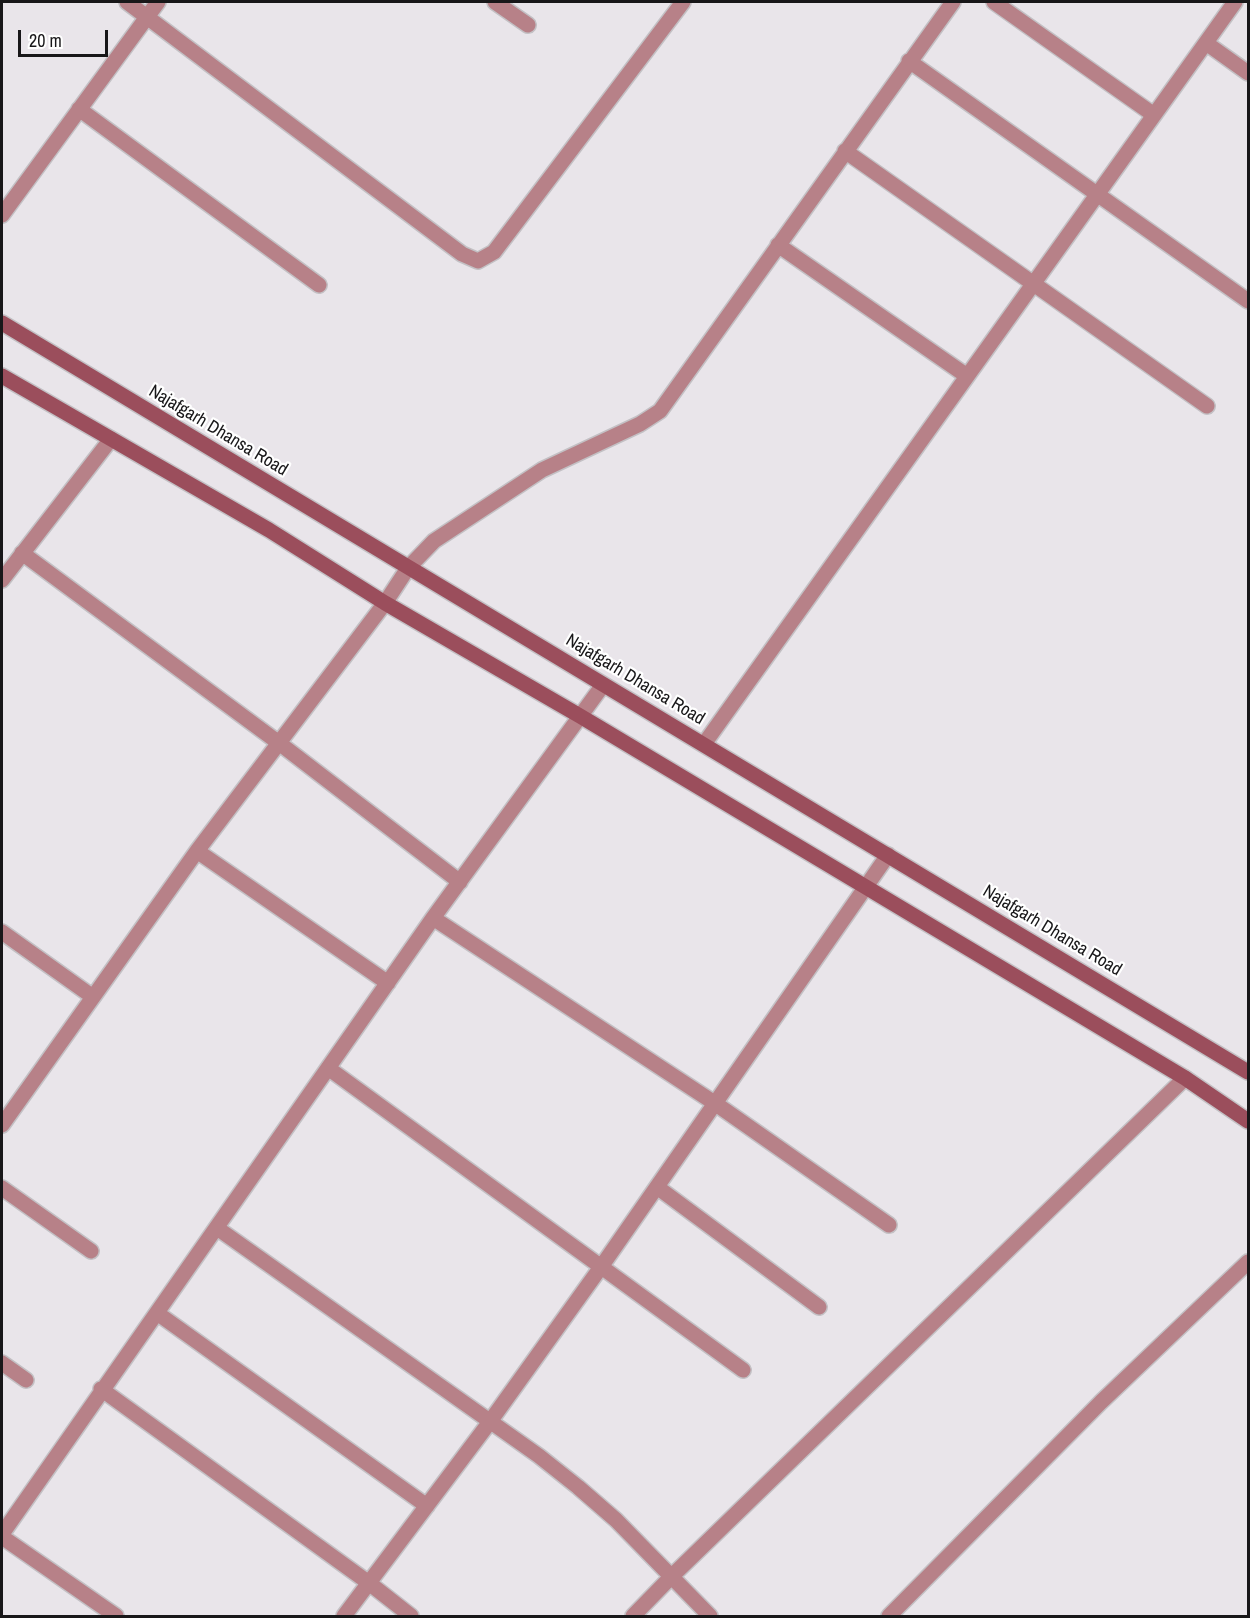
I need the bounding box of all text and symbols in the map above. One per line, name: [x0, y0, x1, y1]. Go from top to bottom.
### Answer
scale bar: [21, 18, 111, 56]
text: 20 m: [29, 28, 62, 53]
street label: Najafgarh Dhansa Road: [145, 381, 291, 481]
street label: Najafgarh Dhansa Road: [562, 630, 708, 730]
street label: Najafgarh Dhansa Road: [979, 881, 1125, 981]

